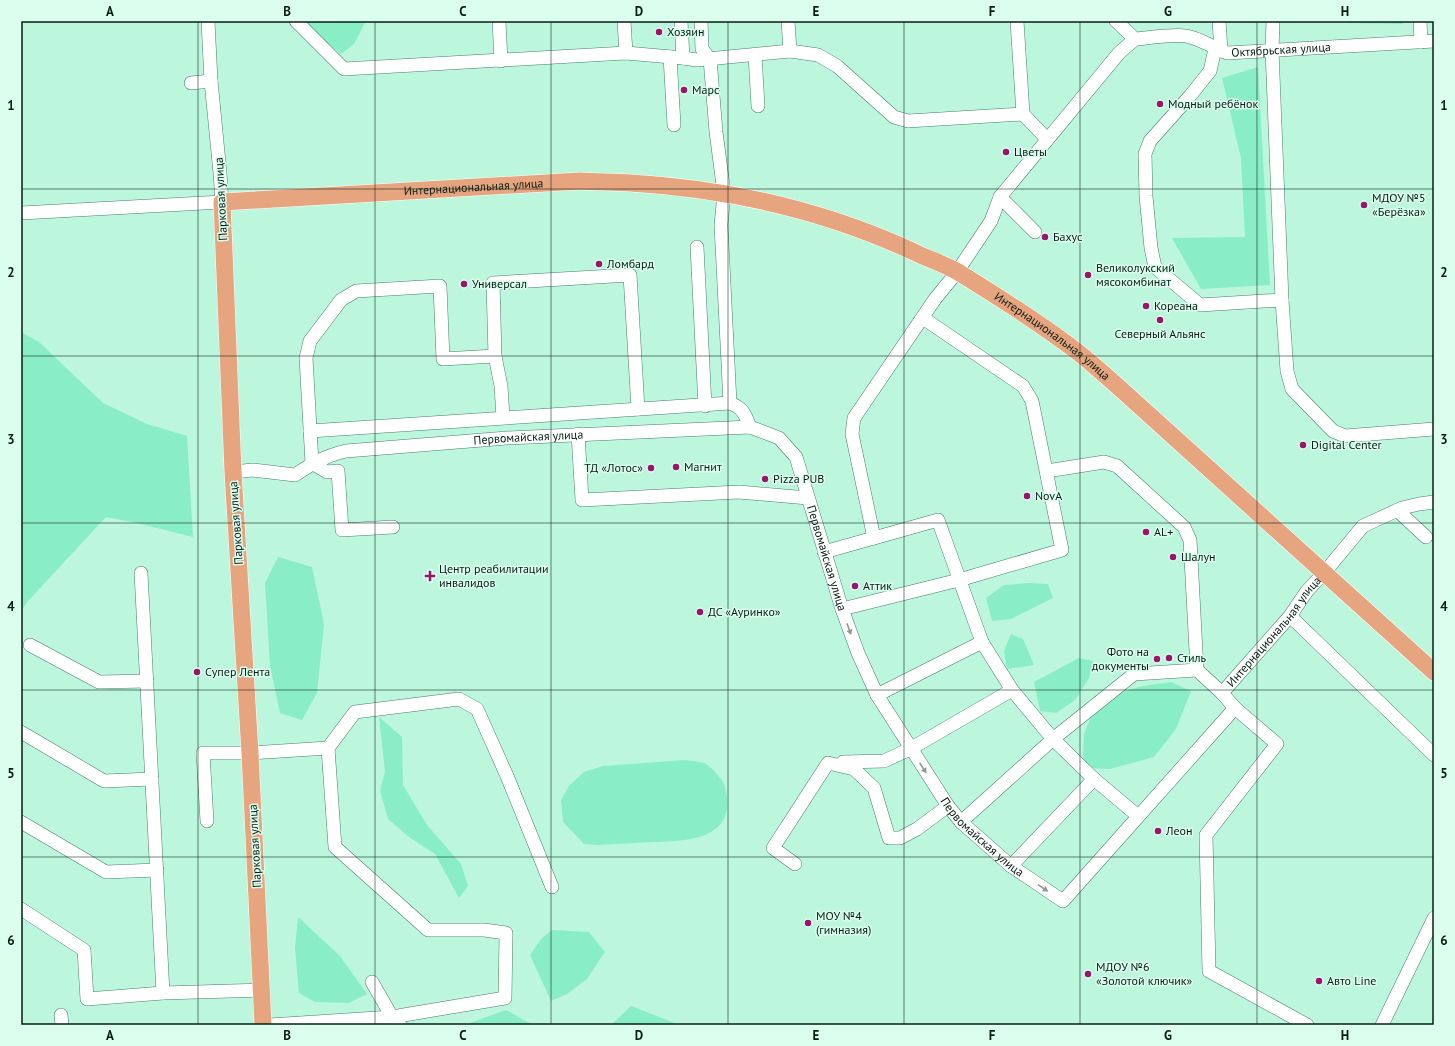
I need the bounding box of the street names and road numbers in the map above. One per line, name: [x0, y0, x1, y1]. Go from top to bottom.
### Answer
street label: Октябрьская улица: [1231, 39, 1331, 60]
street label: Парковая улица: [211, 157, 230, 241]
street label: Интернациональная улица: [403, 175, 544, 198]
street label: Интернациональная улица: [992, 289, 1114, 383]
street label: Первомайская улица: [473, 427, 584, 448]
street label: Парковая улица: [225, 481, 246, 565]
street label: Первомайская улица: [804, 503, 850, 613]
street label: Интернациональная улица: [1223, 573, 1324, 690]
street label: Первомайская улица: [937, 794, 1027, 880]
street label: Парковая улица: [245, 804, 264, 888]

